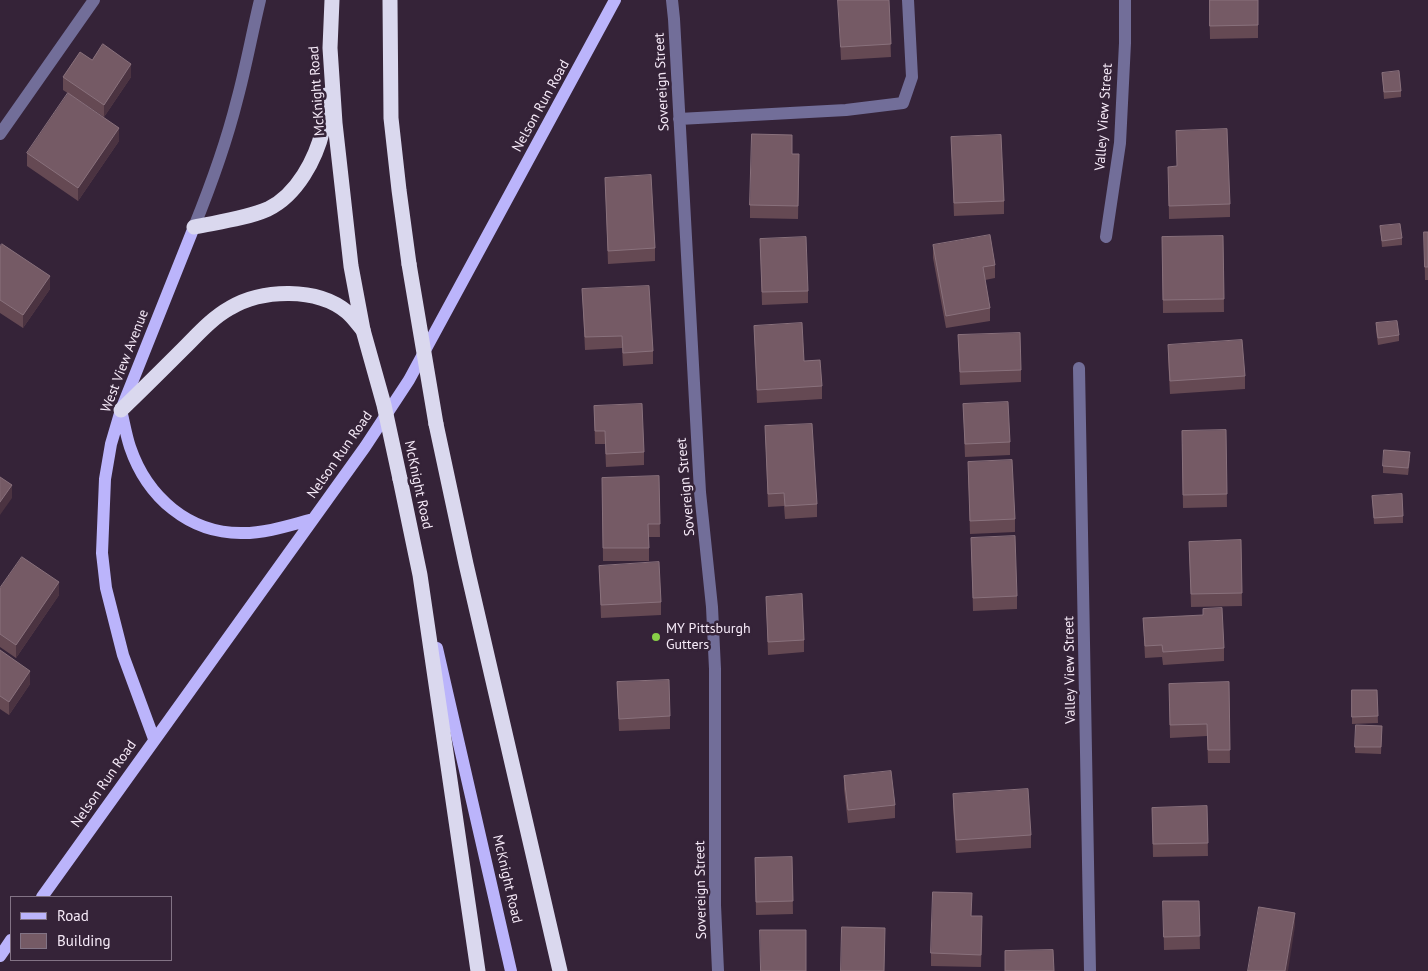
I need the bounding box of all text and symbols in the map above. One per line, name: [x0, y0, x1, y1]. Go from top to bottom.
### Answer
street label: Sovereign Street: [651, 32, 673, 132]
street label: McKnight Road: [305, 45, 329, 137]
street label: Nelson Run Road: [509, 57, 573, 155]
street label: Valley View Street: [1092, 63, 1116, 171]
street label: West View Avenue: [98, 307, 152, 415]
street label: Nelson Run Road: [304, 408, 376, 502]
street label: Sovereign Street: [673, 437, 699, 537]
street label: McKnight Road: [400, 439, 436, 531]
street label: Valley View Street: [1061, 616, 1079, 724]
place label: MY Pittsburgh Gutters: [666, 621, 751, 654]
marker: MY Pittsburgh Gutters: [650, 631, 662, 643]
street label: Nelson Run Road: [68, 737, 140, 831]
street label: McKnight Road: [489, 833, 525, 925]
street label: Sovereign Street: [692, 840, 710, 940]
legend: [10, 896, 172, 961]
text: Road: [57, 906, 89, 925]
text: Building: [57, 931, 111, 950]

